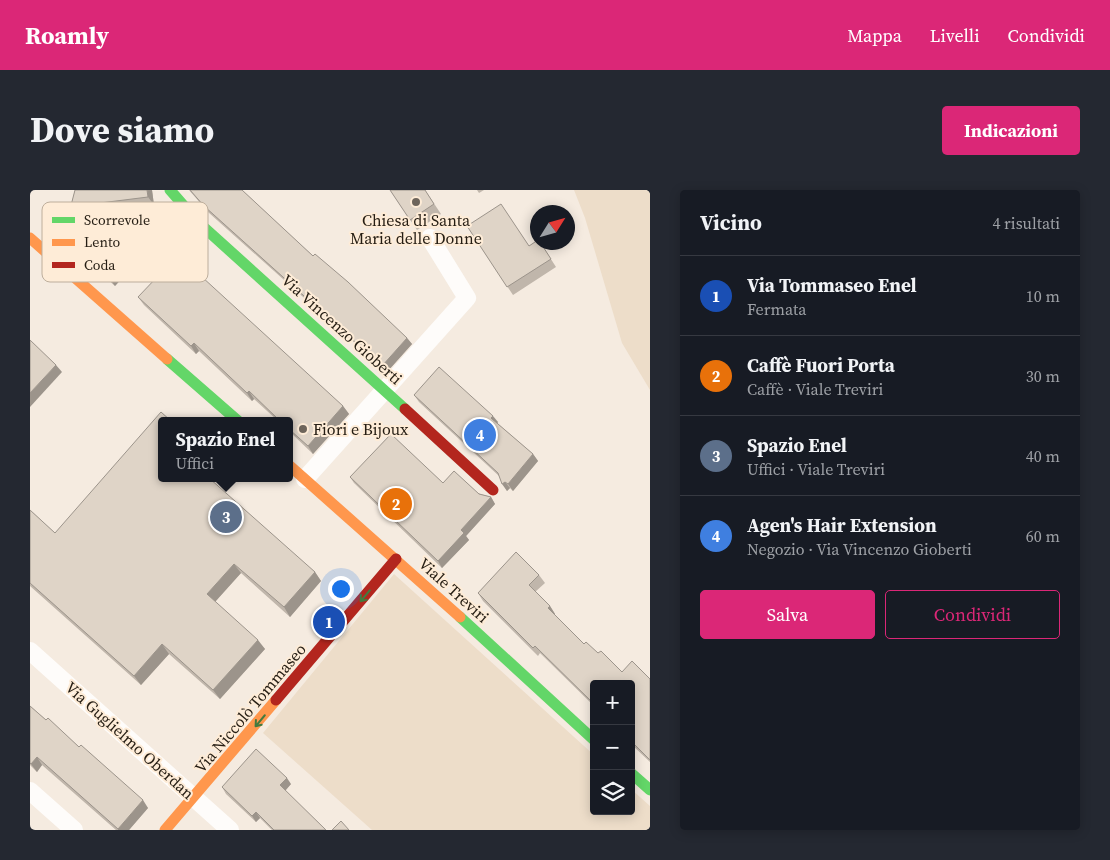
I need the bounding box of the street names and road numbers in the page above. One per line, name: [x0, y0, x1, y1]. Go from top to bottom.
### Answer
street label: Via Vincenzo Gioberti: [277, 269, 407, 389]
street label: Viale Treviri: [414, 552, 494, 628]
street label: Via Niccolò Tommaseo: [189, 638, 311, 777]
street label: Via Guglielmo Oberdan: [61, 676, 199, 804]

